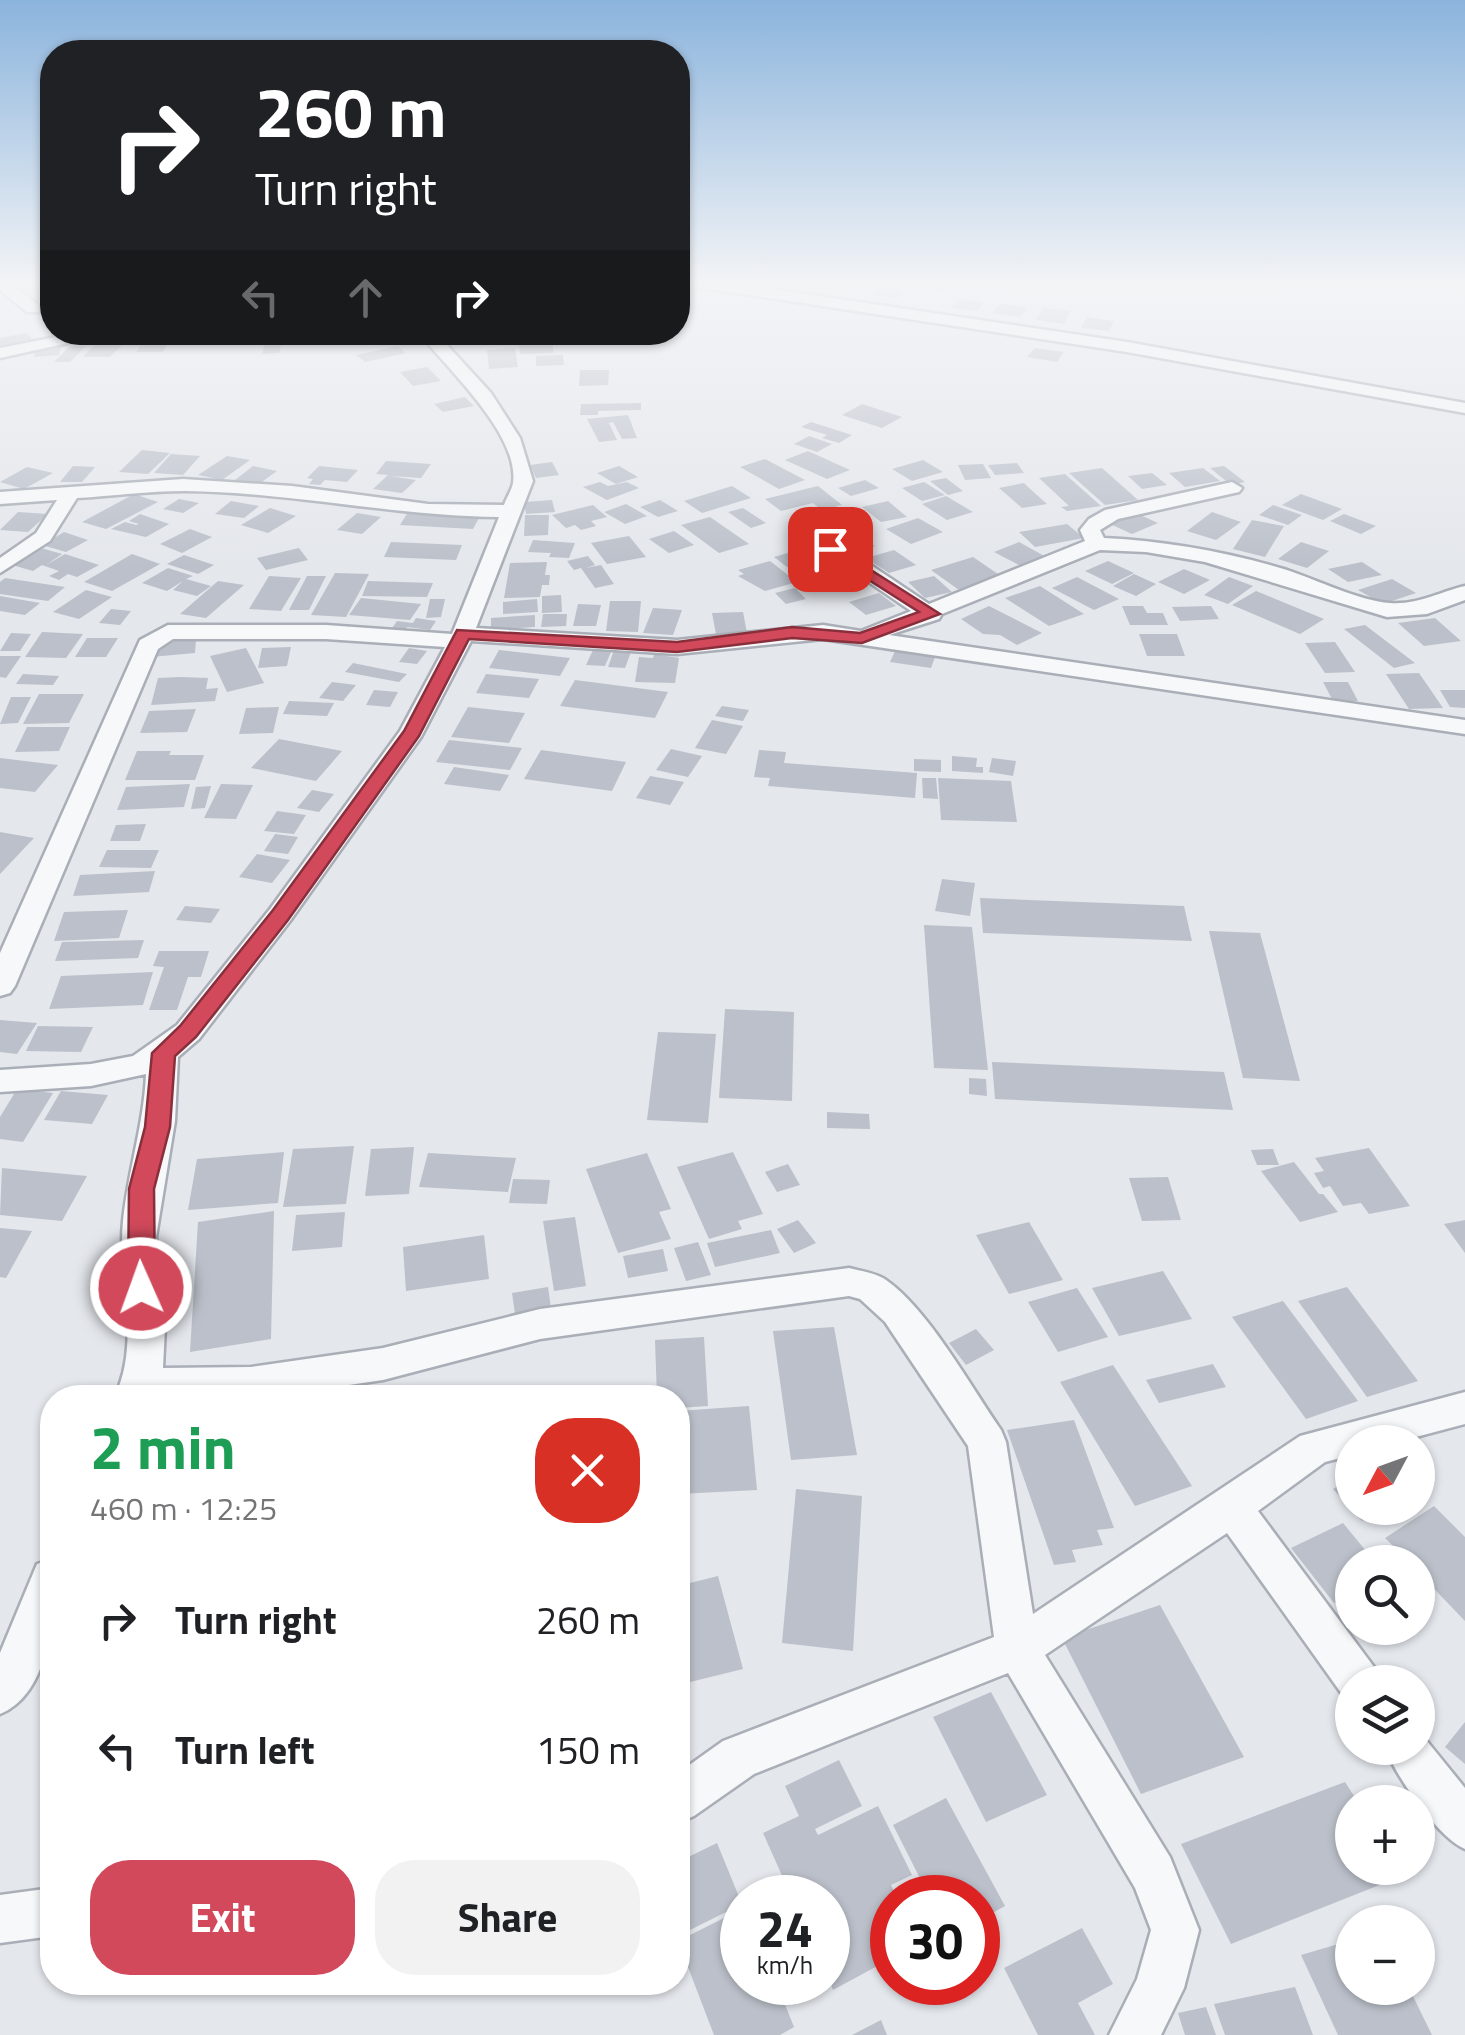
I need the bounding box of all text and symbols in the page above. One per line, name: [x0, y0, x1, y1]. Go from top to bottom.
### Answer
text: 260 m: [255, 58, 447, 164]
icon: right: [90, 80, 220, 210]
text: Turn right: [255, 154, 437, 222]
icon: left: [233, 270, 288, 325]
icon: ahead: [338, 270, 393, 325]
icon: right: [443, 270, 498, 325]
pin: [788, 507, 873, 592]
icon: arrive: [803, 522, 858, 577]
position arrow: [89, 1236, 193, 1340]
text: 2 min: [90, 1401, 236, 1492]
button: close: [535, 1418, 640, 1523]
north arrow: [1335, 1425, 1435, 1525]
map controls: [1335, 1425, 1435, 2005]
text: 460 m · 12:25: [90, 1484, 277, 1532]
button: search: [1335, 1545, 1435, 1645]
text: Turn right: [175, 1591, 337, 1649]
text: 260 m: [536, 1591, 640, 1649]
icon: right: [90, 1593, 145, 1648]
button: layers: [1335, 1665, 1435, 1765]
text: Turn left: [175, 1721, 315, 1779]
text: 150 m: [536, 1721, 640, 1779]
icon: left: [90, 1723, 145, 1778]
button: +: [1335, 1785, 1435, 1885]
button: Exit: [90, 1860, 355, 1975]
button: Share: [375, 1860, 640, 1975]
speed limit sign: 30: [870, 1875, 1000, 2005]
text: 24: [757, 1890, 813, 1966]
button: −: [1335, 1905, 1435, 2005]
text: km/h: [757, 1946, 813, 1984]

